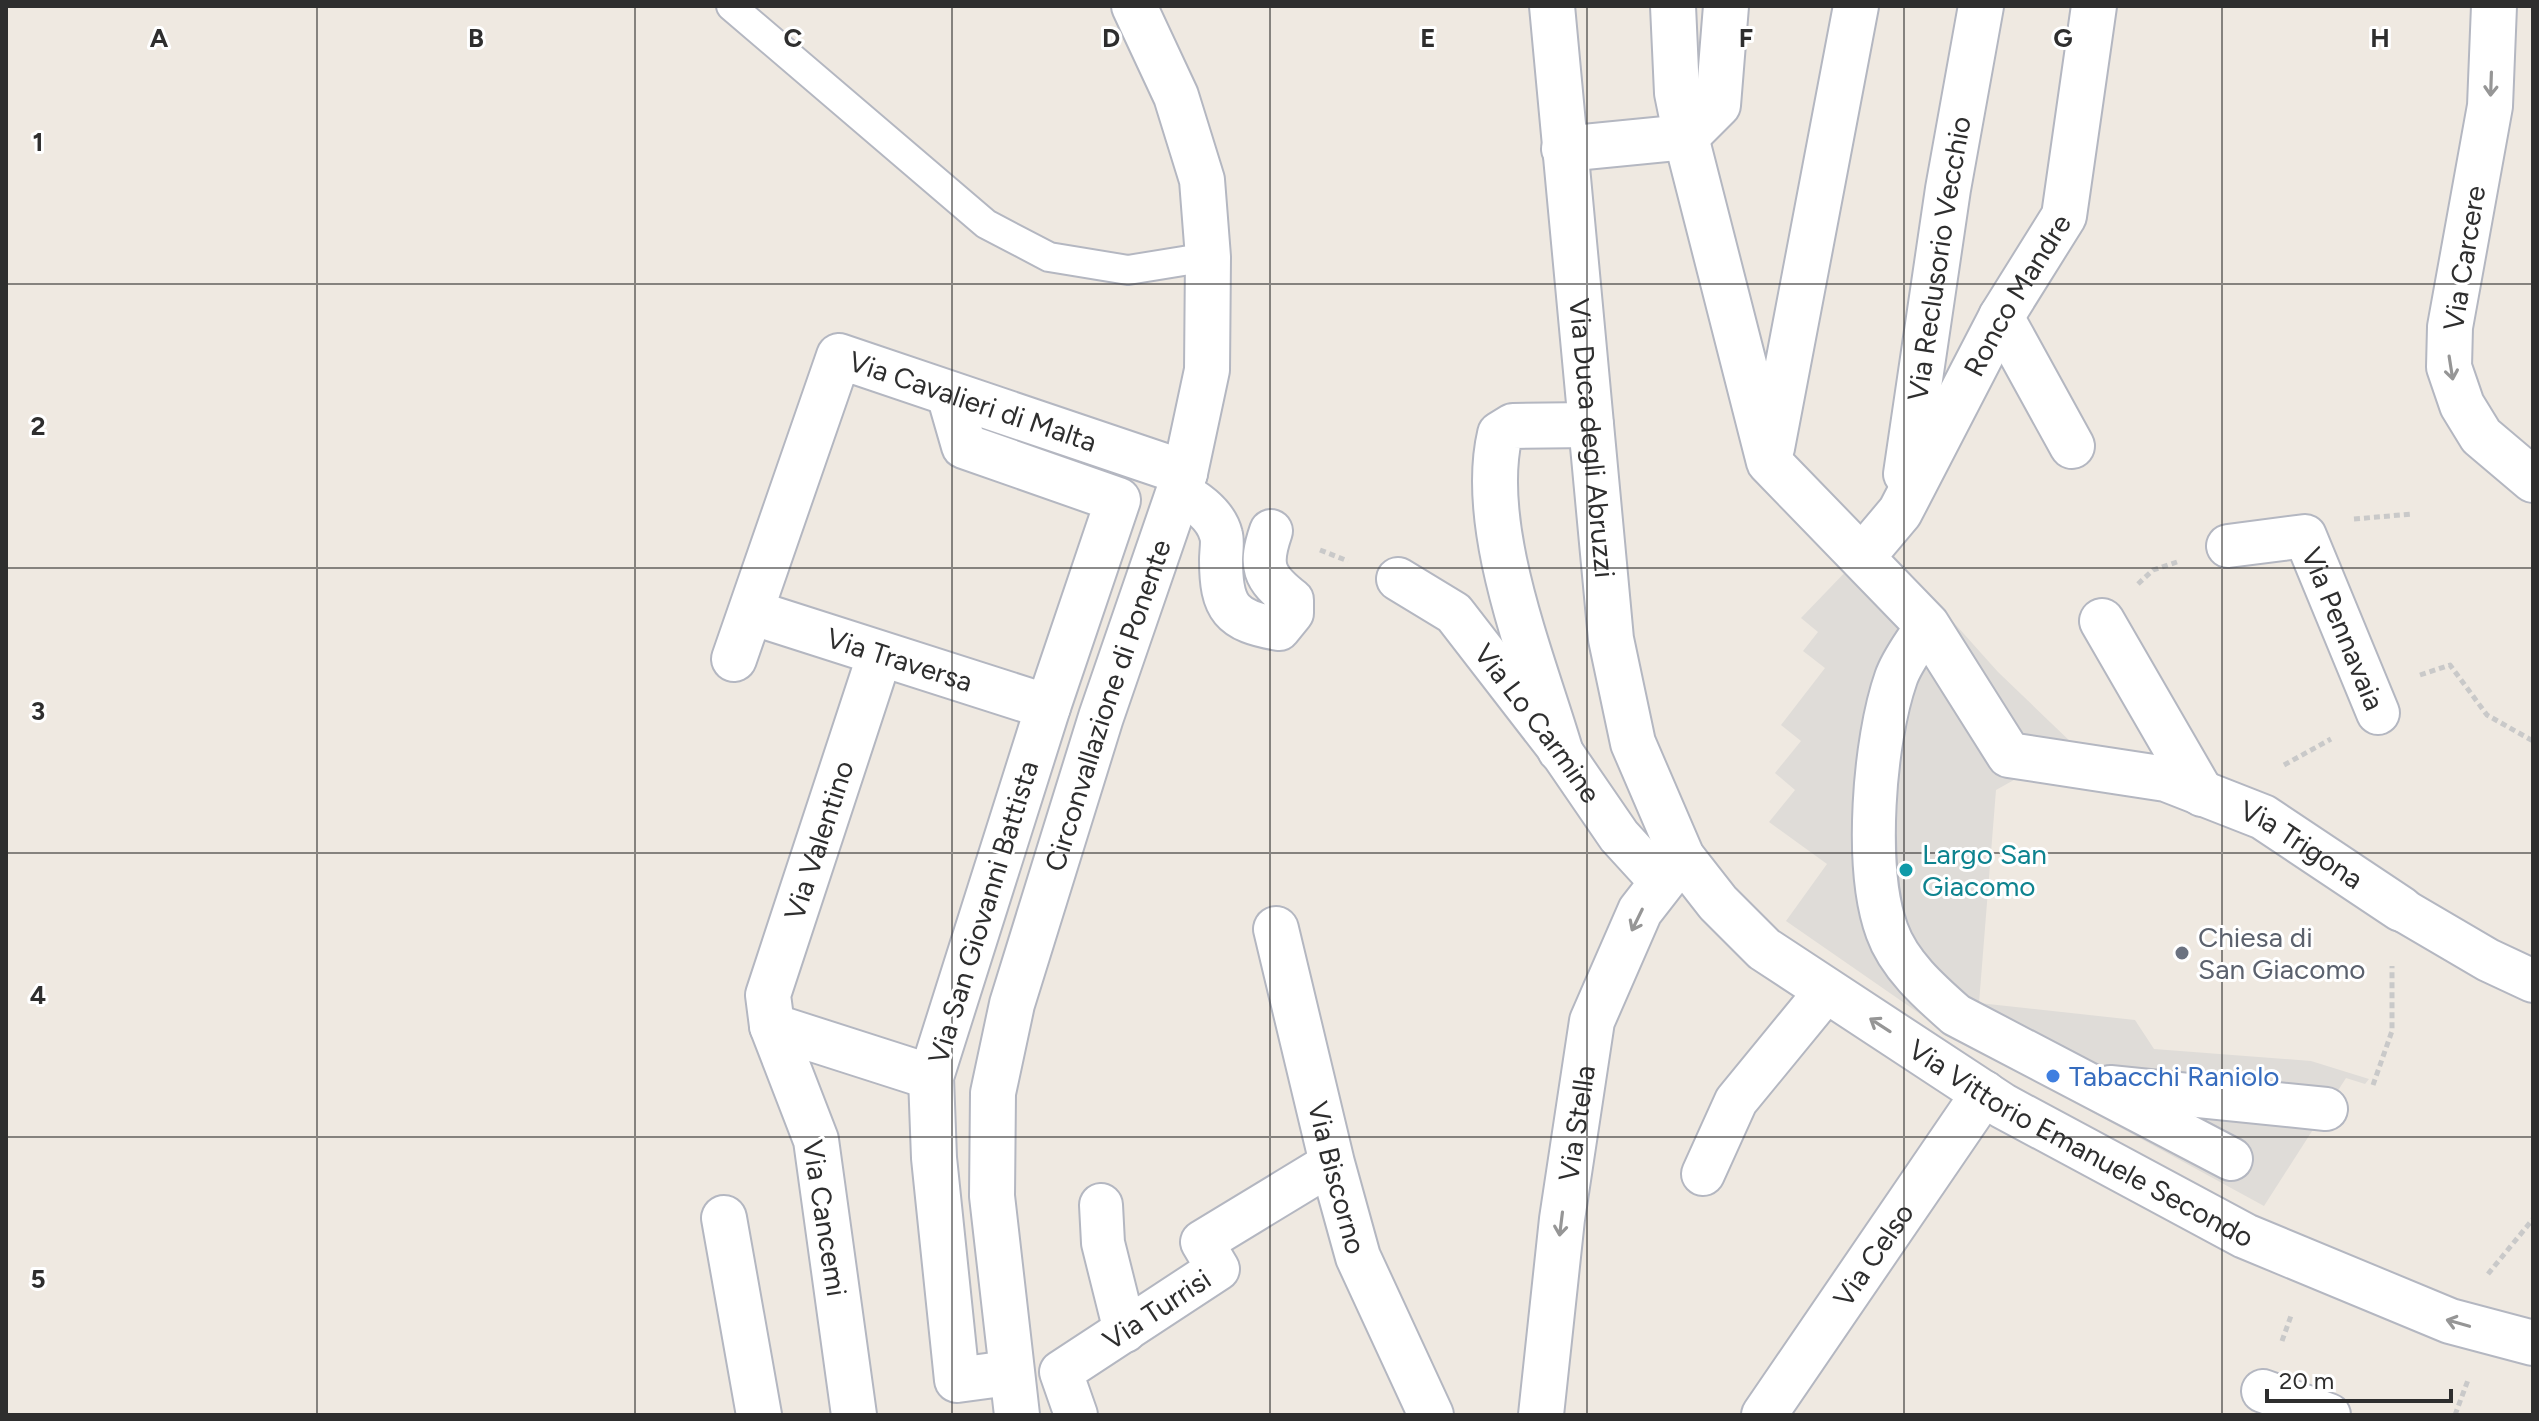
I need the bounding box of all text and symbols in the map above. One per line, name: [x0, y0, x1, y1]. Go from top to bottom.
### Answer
text: A: [150, 22, 169, 54]
text: B: [468, 22, 484, 54]
text: C: [784, 22, 803, 54]
text: D: [1102, 22, 1120, 54]
text: E: [1420, 22, 1436, 54]
text: F: [1739, 22, 1753, 54]
text: G: [2053, 22, 2073, 54]
text: H: [2370, 22, 2390, 54]
one-way arrow: [2484, 70, 2499, 97]
street label: Via Reclusorio Vecchio: [1900, 113, 1978, 403]
text: 1: [33, 126, 43, 158]
street label: Via Carcere: [2436, 183, 2492, 333]
street label: Ronco Mandre: [1956, 208, 2078, 382]
street label: Via Duca degli Abruzzi: [1562, 297, 1622, 579]
street label: Via Cavalieri di Malta: [844, 344, 1101, 459]
one-way arrow: [2445, 354, 2460, 380]
text: 2: [30, 410, 46, 442]
street label: Circonvallazione di Ponente: [1037, 535, 1178, 875]
street label: Via Pennavaia: [2295, 542, 2392, 715]
street label: Via Traversa: [822, 620, 977, 699]
street label: Via Lo Carmine: [1467, 637, 1608, 809]
text: 3: [31, 695, 45, 727]
street label: Via Valentino: [777, 756, 861, 924]
street label: Via San Giovanni Battista: [921, 756, 1045, 1068]
street label: Via Trigona: [2235, 793, 2370, 896]
place label: Largo San Giacomo: [1922, 837, 2047, 903]
marker: Largo San Giacomo: [1897, 861, 1915, 879]
one-way arrow: [1629, 907, 1644, 931]
place label: Chiesa di San Giacomo: [2198, 920, 2366, 986]
marker: Chiesa di San Giacomo: [2173, 944, 2191, 962]
text: 4: [30, 979, 46, 1011]
one-way arrow: [1869, 1016, 1892, 1032]
street label: Via Vittorio Emanuele Secondo: [1902, 1032, 2260, 1254]
place label: Tabacchi Raniolo: [2069, 1059, 2280, 1093]
street label: Via Stella: [1551, 1063, 1602, 1183]
marker: Tabacchi Raniolo: [2044, 1067, 2062, 1085]
street label: Via Biscorno: [1301, 1098, 1373, 1258]
street label: Via Cancemi: [796, 1137, 854, 1299]
street label: Via Celso: [1826, 1196, 1921, 1313]
one-way arrow: [1554, 1210, 1569, 1237]
street label: Via Turrisi: [1096, 1262, 1217, 1357]
text: 5: [30, 1263, 46, 1295]
one-way arrow: [2445, 1315, 2471, 1330]
scale bar: [2267, 1353, 2451, 1403]
text: 20 m: [2279, 1366, 2334, 1395]

